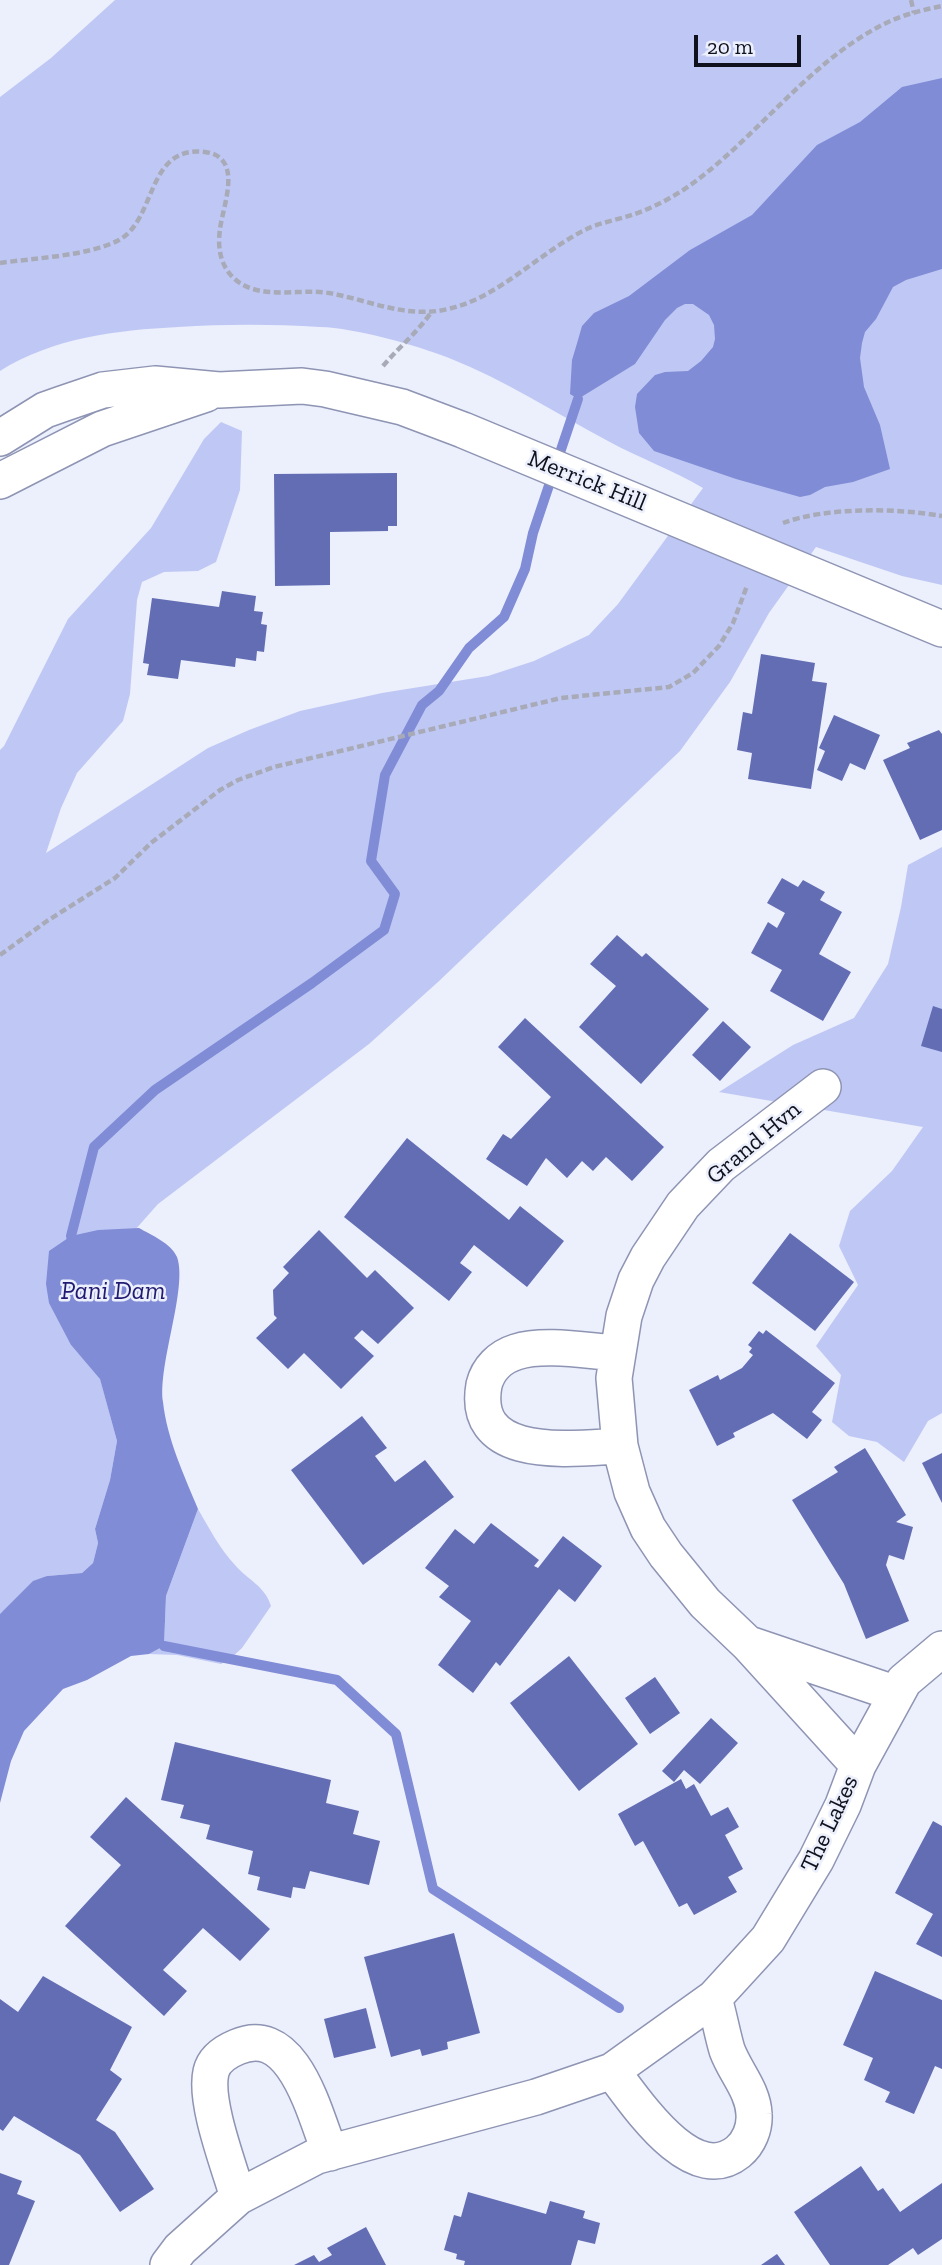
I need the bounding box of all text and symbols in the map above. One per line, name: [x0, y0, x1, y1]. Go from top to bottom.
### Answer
scale bar: [697, 21, 804, 65]
text: 20 m: [707, 34, 753, 59]
street label: Merrick Hill: [523, 444, 651, 518]
street label: Grand Hvn: [701, 1095, 807, 1191]
water label: Pani Dam: [61, 1276, 165, 1308]
street label: The Lakes: [795, 1771, 865, 1877]

